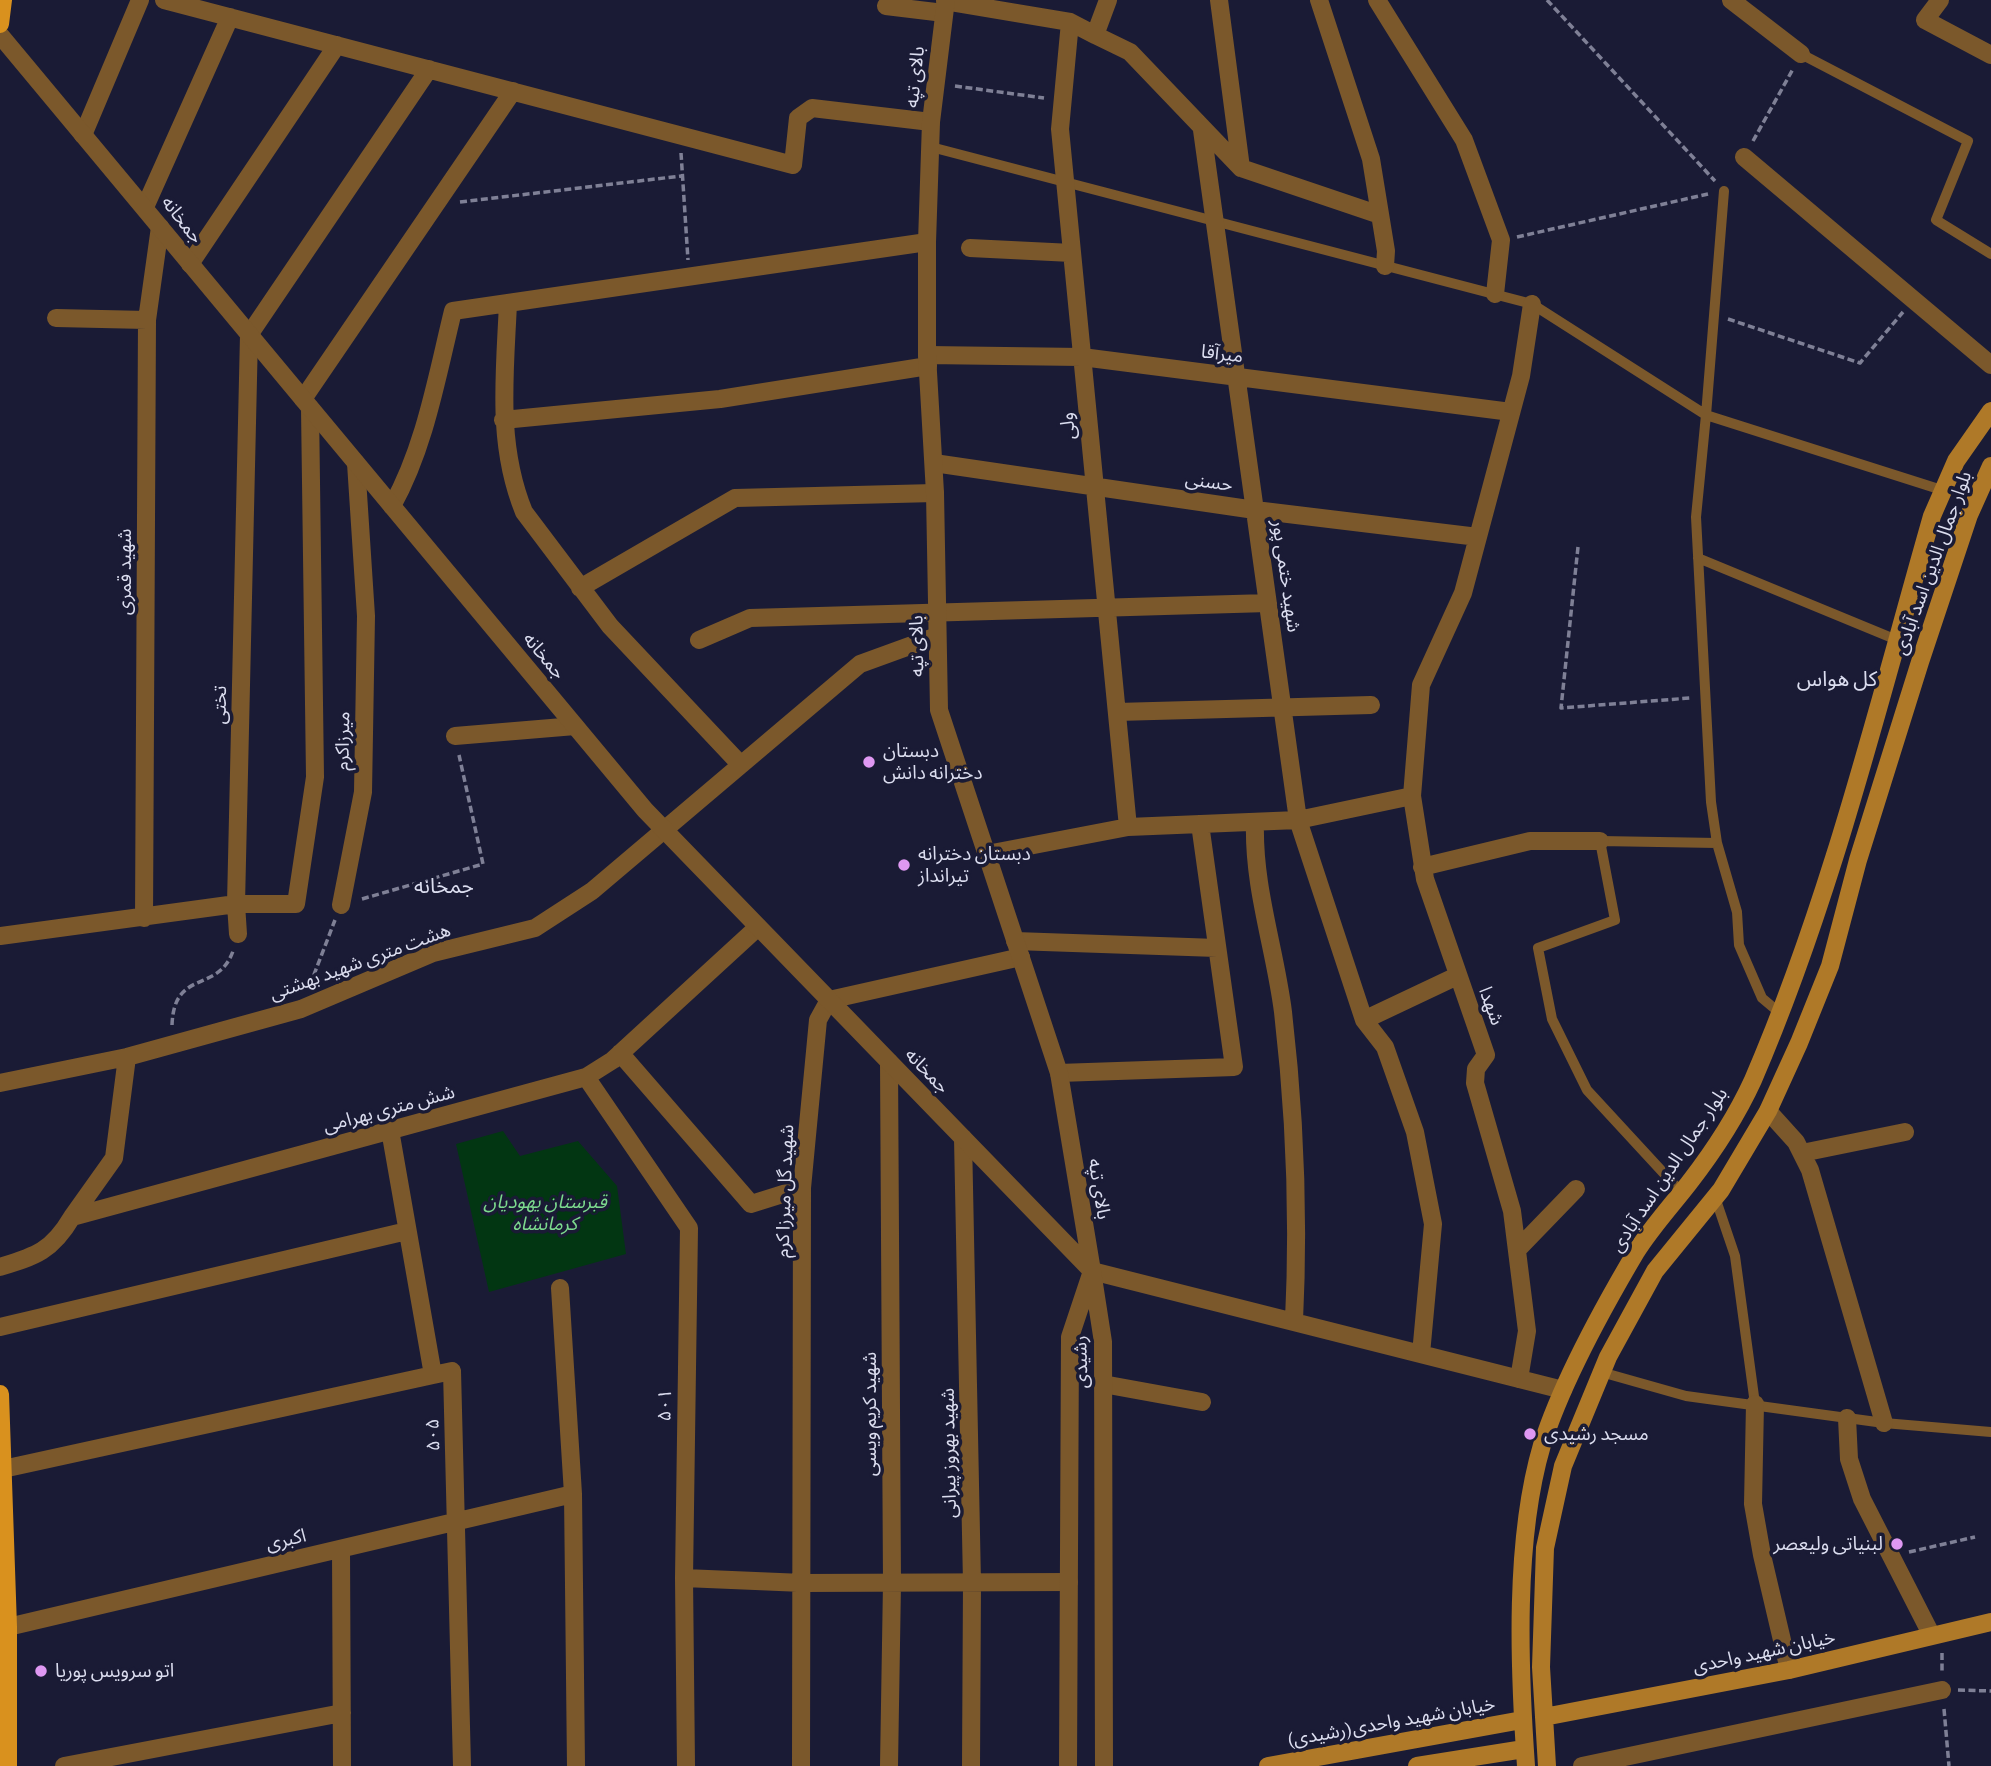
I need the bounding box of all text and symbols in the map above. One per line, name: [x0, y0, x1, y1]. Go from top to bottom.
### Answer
street label: بالای تپه: [900, 45, 930, 109]
street label: جمخانه: [156, 192, 208, 248]
street label: میرآقا: [1199, 340, 1245, 368]
street label: ولی: [1055, 411, 1081, 441]
street label: حسنی: [1184, 467, 1234, 497]
street label: بلوار جمال الدین اسد آبادی: [1889, 468, 1977, 658]
street label: شهید ختمی پور: [1267, 518, 1305, 634]
street label: شهید قمری: [114, 529, 136, 615]
street label: بالای تپه: [905, 615, 929, 677]
street label: جمخانه: [518, 628, 570, 684]
district label: کل هواس: [1797, 667, 1877, 693]
street label: تختی: [208, 685, 232, 725]
street label: میرزاکرم: [331, 711, 355, 771]
place label: دبستان دخترانه دانش: [883, 740, 983, 784]
marker: دبستان دخترانه دانش: [861, 754, 877, 770]
place label: دبستان دخترانه تیرانداز: [918, 843, 1031, 887]
marker: دبستان دخترانه تیرانداز: [896, 857, 912, 873]
district label: جمخانه: [414, 874, 474, 900]
street label: هشت متری شهید بهشتی: [266, 919, 454, 1005]
street label: شهدا: [1474, 984, 1508, 1028]
street label: جمخانه: [900, 1044, 954, 1098]
street label: شش متری بهرامی: [321, 1080, 457, 1138]
street label: بلوار جمال الدین اسد آبادی: [1605, 1083, 1733, 1257]
street label: شهید گل میرزا کرم: [771, 1124, 799, 1258]
street label: بالای تپه: [1083, 1157, 1115, 1221]
park label: قبرستان یهودیان کرمانشاه: [483, 1191, 607, 1235]
street label: رشیدی: [1069, 1335, 1093, 1389]
street label: شهید کریم ویسی: [859, 1352, 881, 1476]
street label: شهید بهروز پیرانی: [936, 1388, 962, 1518]
street label: ۵۰۱: [653, 1389, 677, 1421]
street label: ۵۰۵: [421, 1418, 445, 1452]
place label: مسجد رشیدی: [1544, 1423, 1649, 1445]
marker: مسجد رشیدی: [1522, 1426, 1538, 1442]
street label: اکبری: [264, 1524, 308, 1556]
place label: لبنیاتی ولیعصر: [1773, 1533, 1883, 1555]
marker: لبنیاتی ولیعصر: [1889, 1536, 1905, 1552]
street label: خیابان شهید واحدی: [1691, 1626, 1837, 1678]
place label: اتو سرویس پوریا: [55, 1660, 174, 1682]
marker: اتو سرویس پوریا: [33, 1663, 49, 1679]
street label: خیابان شهید واحدی(رشیدی): [1285, 1692, 1497, 1752]

